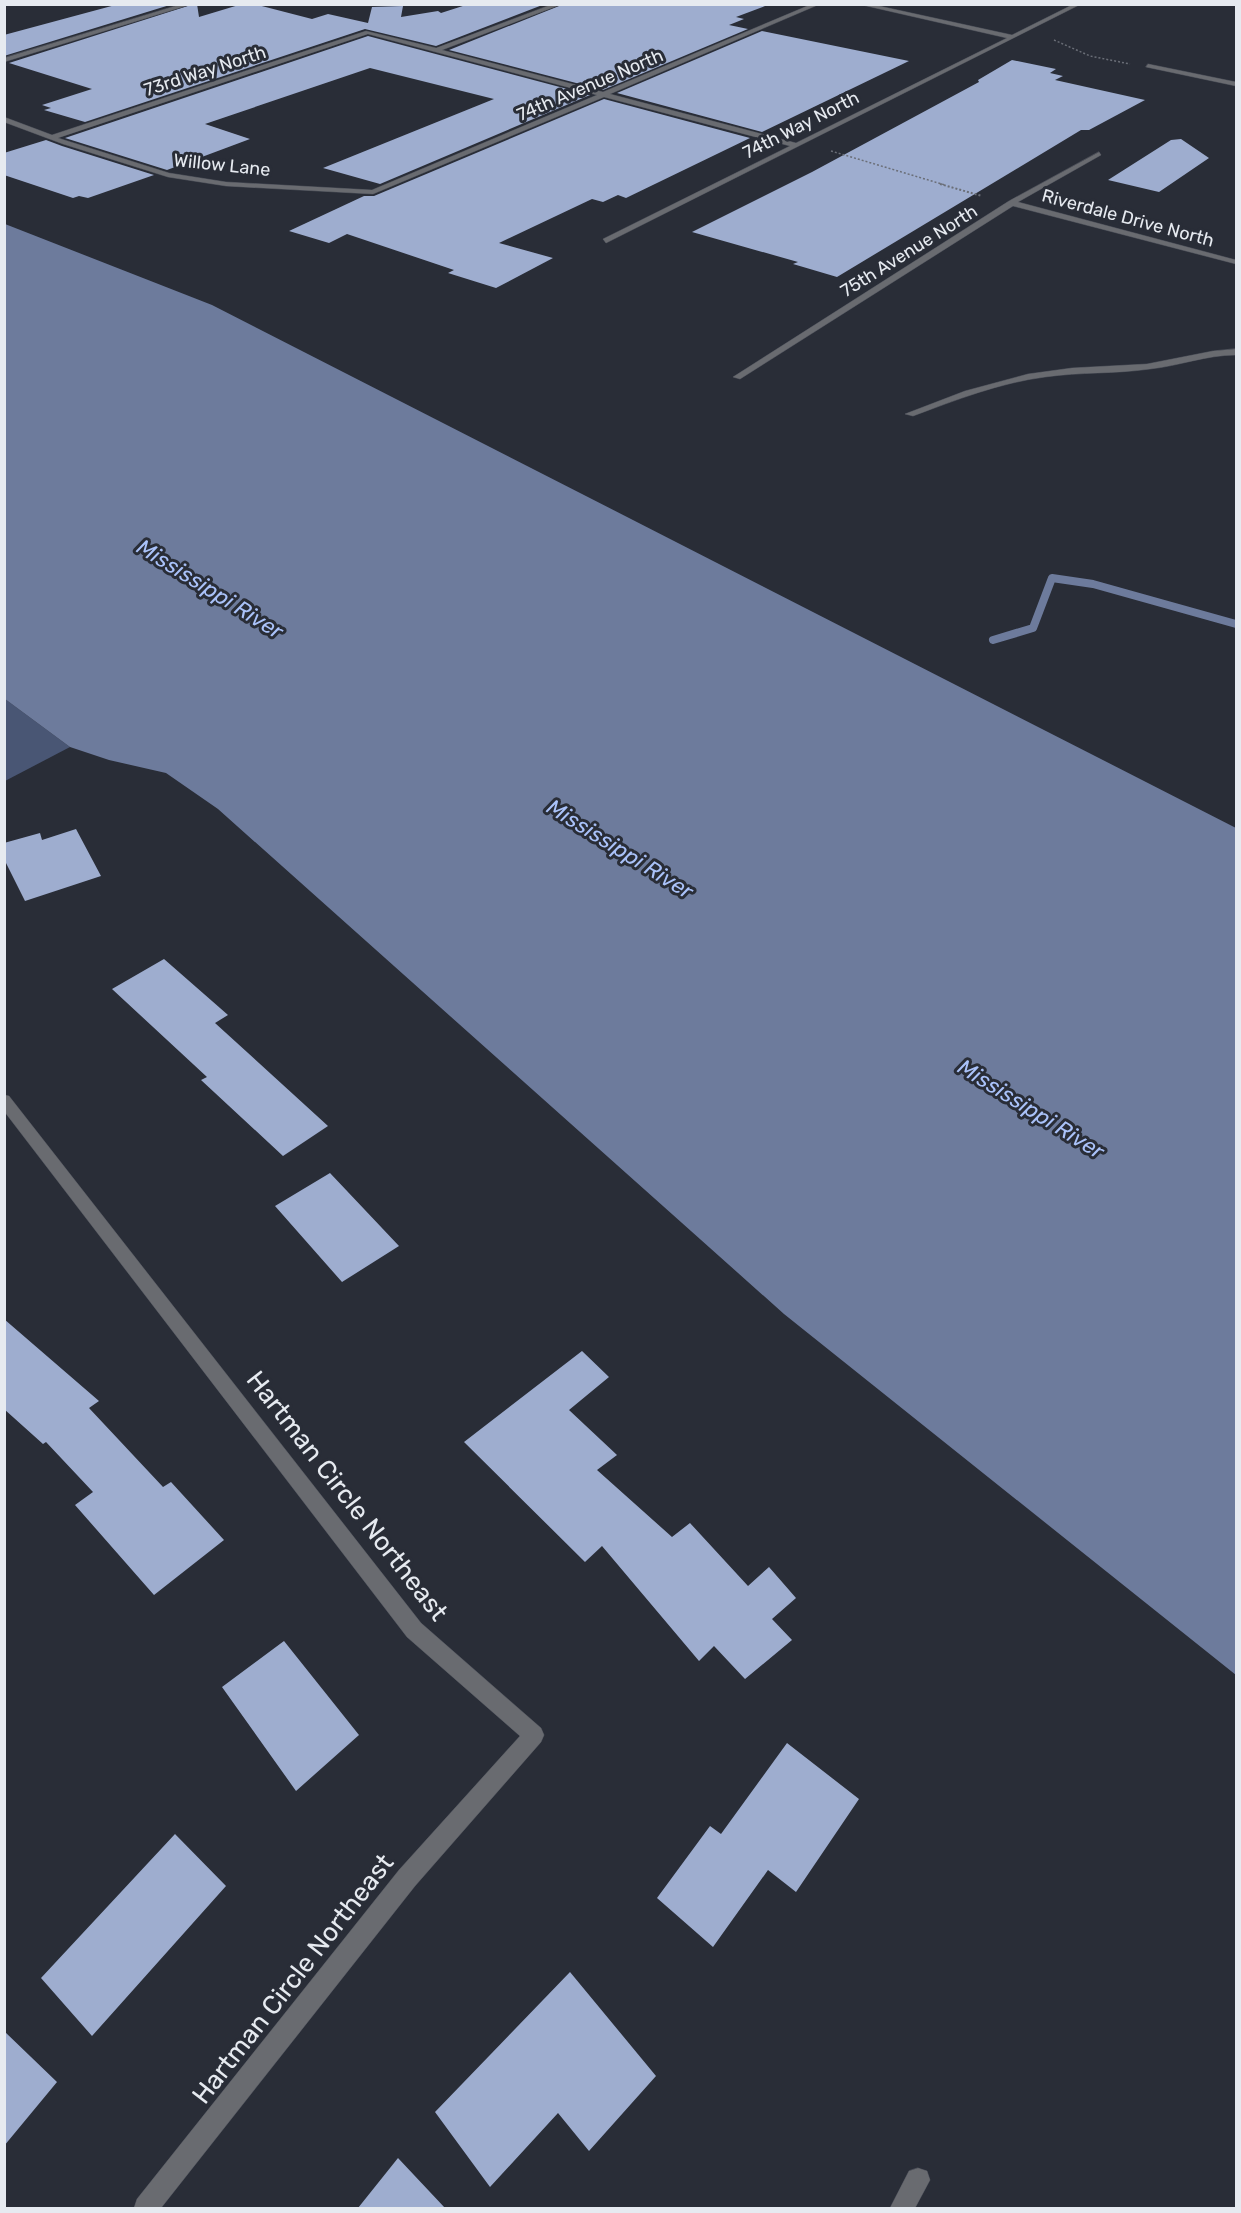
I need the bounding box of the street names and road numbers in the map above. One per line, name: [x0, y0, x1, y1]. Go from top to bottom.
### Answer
street label: 73rd Way North: [141, 41, 269, 101]
street label: 74th Avenue North: [513, 44, 667, 126]
street label: 74th Way North: [739, 86, 863, 164]
street label: Willow Lane: [173, 149, 271, 181]
street label: Riverdale Drive North: [1039, 184, 1217, 252]
street label: 75th Avenue North: [837, 200, 981, 302]
street label: Hartman Circle Northeast: [240, 1365, 454, 1627]
street label: Hartman Circle Northeast: [186, 1848, 400, 2110]

